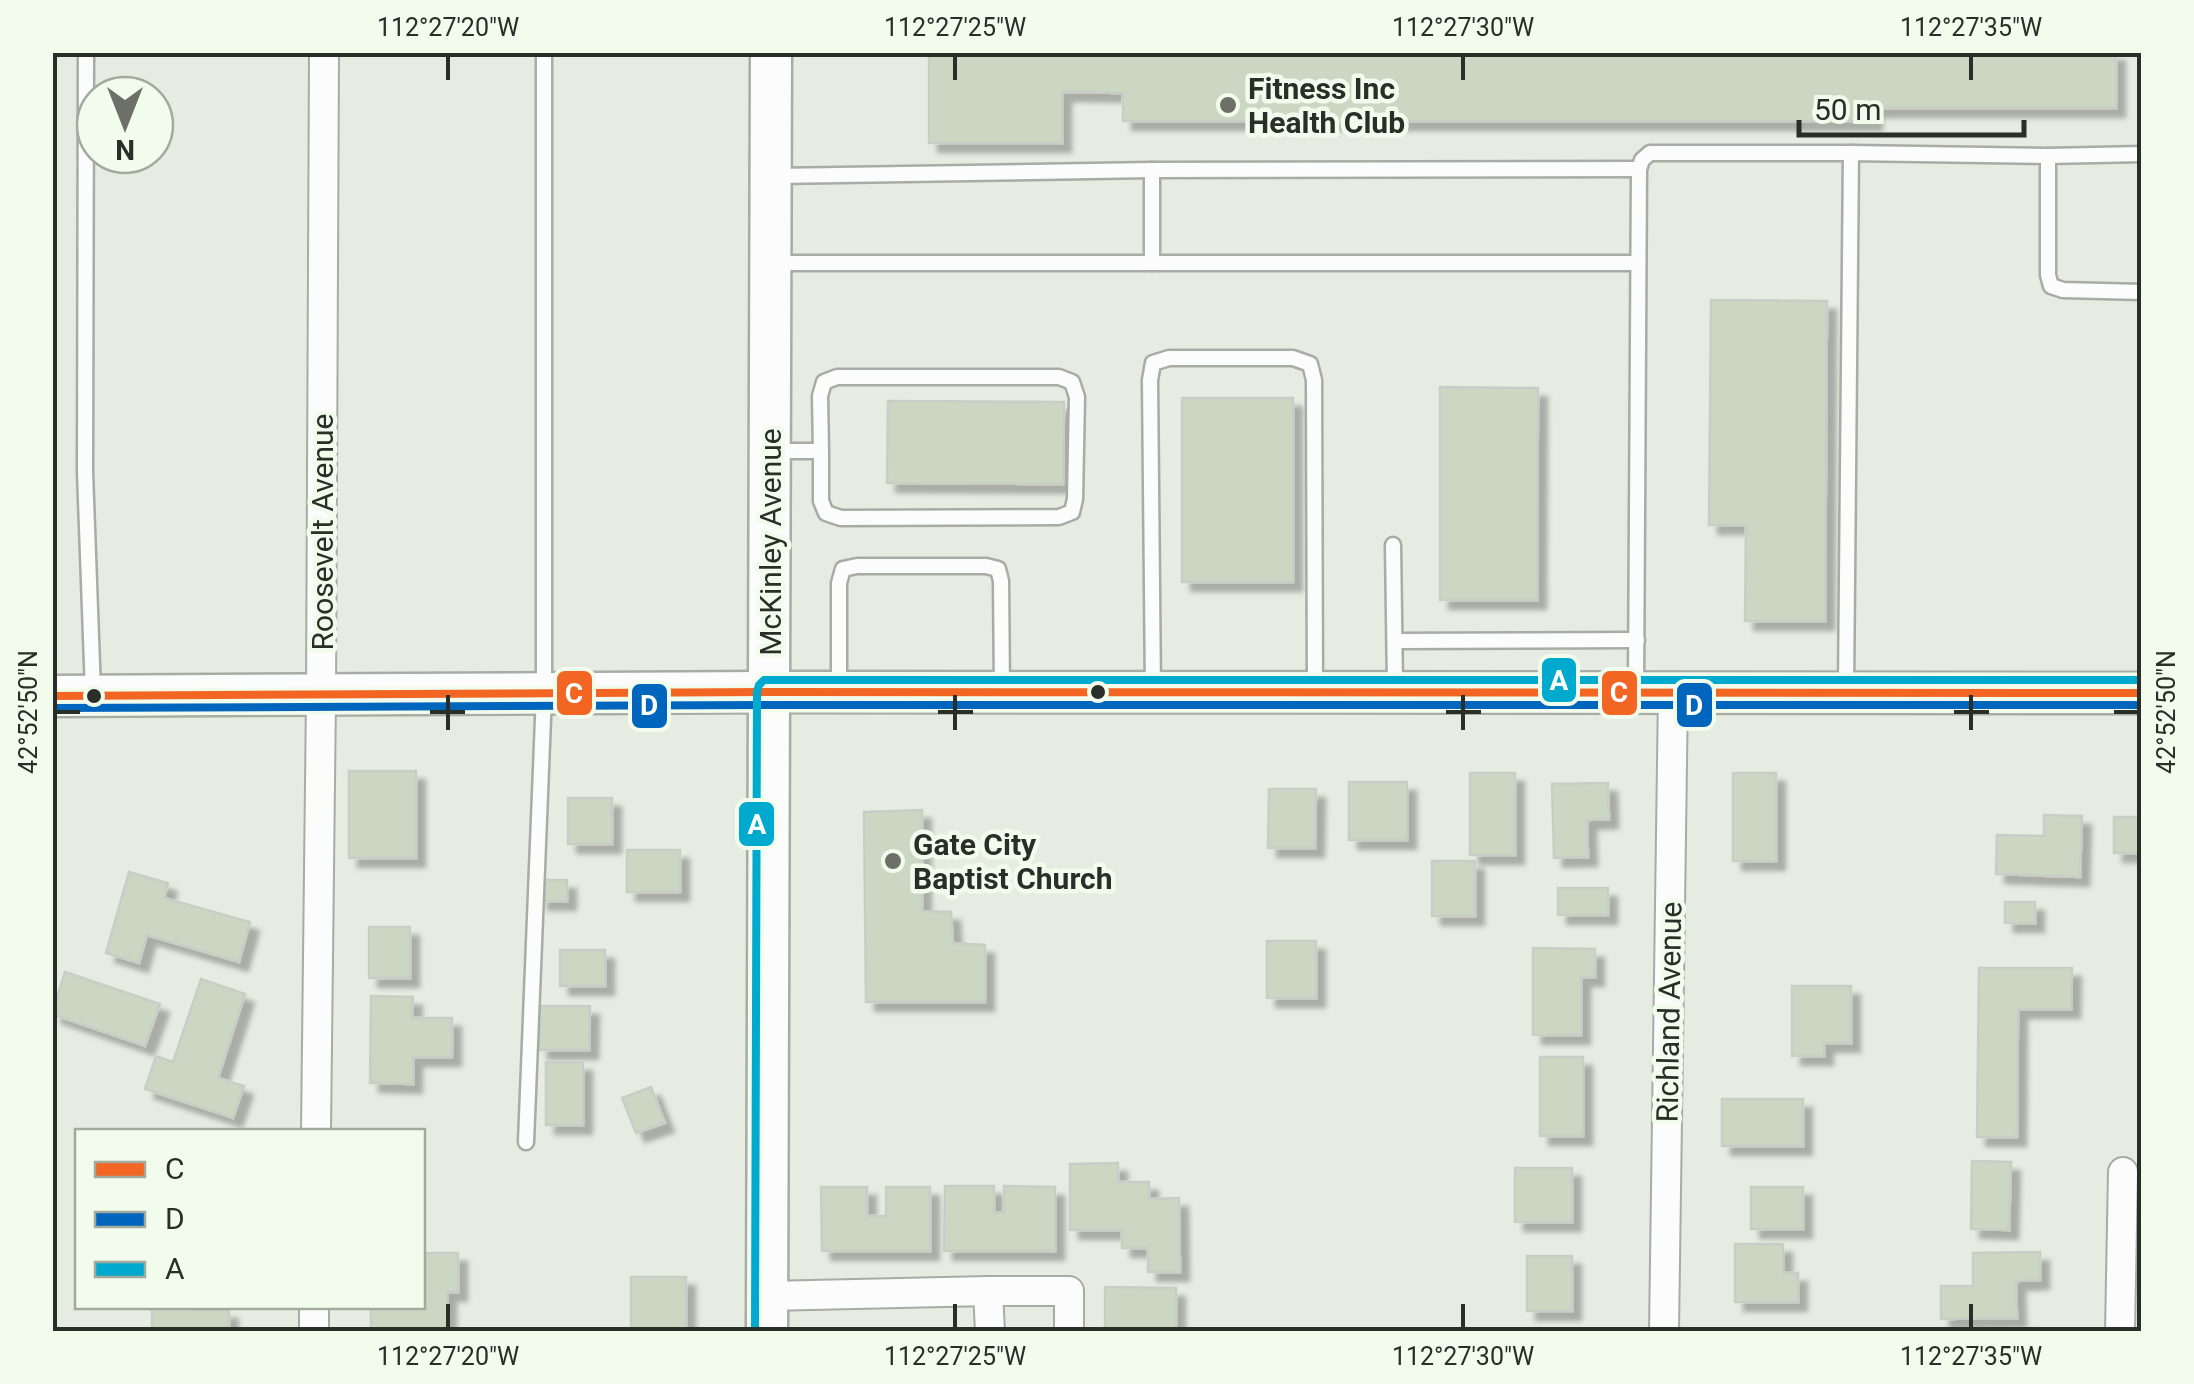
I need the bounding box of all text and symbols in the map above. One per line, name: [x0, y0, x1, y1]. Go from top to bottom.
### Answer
text: 112°27'20"W: [377, 13, 519, 42]
text: 112°27'25"W: [884, 13, 1026, 42]
text: 112°27'30"W: [1392, 13, 1534, 42]
text: 112°27'35"W: [1900, 13, 2042, 42]
place label: Fitness Inc Health Club: [1248, 71, 1405, 140]
north arrow: [75, 75, 175, 175]
scale bar: [1799, 75, 2024, 137]
text: 50 m: [1814, 92, 1881, 127]
marker: Fitness Inc Health Club: [1217, 94, 1239, 116]
text: N: [115, 133, 135, 166]
street label: Roosevelt Avenue: [305, 414, 340, 650]
street label: McKinley Avenue: [753, 428, 788, 656]
text: 42°52'50"N: [14, 650, 43, 774]
text: 42°52'50"N: [2152, 650, 2181, 774]
line badge: A: [1540, 656, 1578, 704]
text: A: [1550, 664, 1569, 697]
line badge: C: [555, 669, 594, 717]
line badge: C: [1600, 669, 1639, 717]
text: C: [1610, 676, 1628, 709]
text: C: [565, 677, 583, 710]
line badge: D: [1675, 681, 1714, 729]
line badge: D: [630, 682, 669, 730]
unlabelled marker: [1088, 682, 1108, 702]
unlabelled marker: [84, 686, 104, 706]
text: D: [640, 689, 658, 722]
text: D: [1685, 689, 1703, 722]
line badge: A: [737, 800, 776, 848]
text: A: [748, 808, 767, 841]
place label: Gate City Baptist Church: [913, 827, 1113, 896]
marker: Gate City Baptist Church: [882, 850, 904, 872]
street label: Richland Avenue: [1650, 901, 1688, 1123]
legend: [75, 1129, 425, 1309]
text: C: [165, 1151, 185, 1186]
text: D: [165, 1201, 185, 1236]
text: A: [165, 1251, 185, 1286]
text: 112°27'20"W: [377, 1342, 519, 1371]
text: 112°27'25"W: [884, 1342, 1026, 1371]
text: 112°27'30"W: [1392, 1342, 1534, 1371]
text: 112°27'35"W: [1900, 1342, 2042, 1371]

